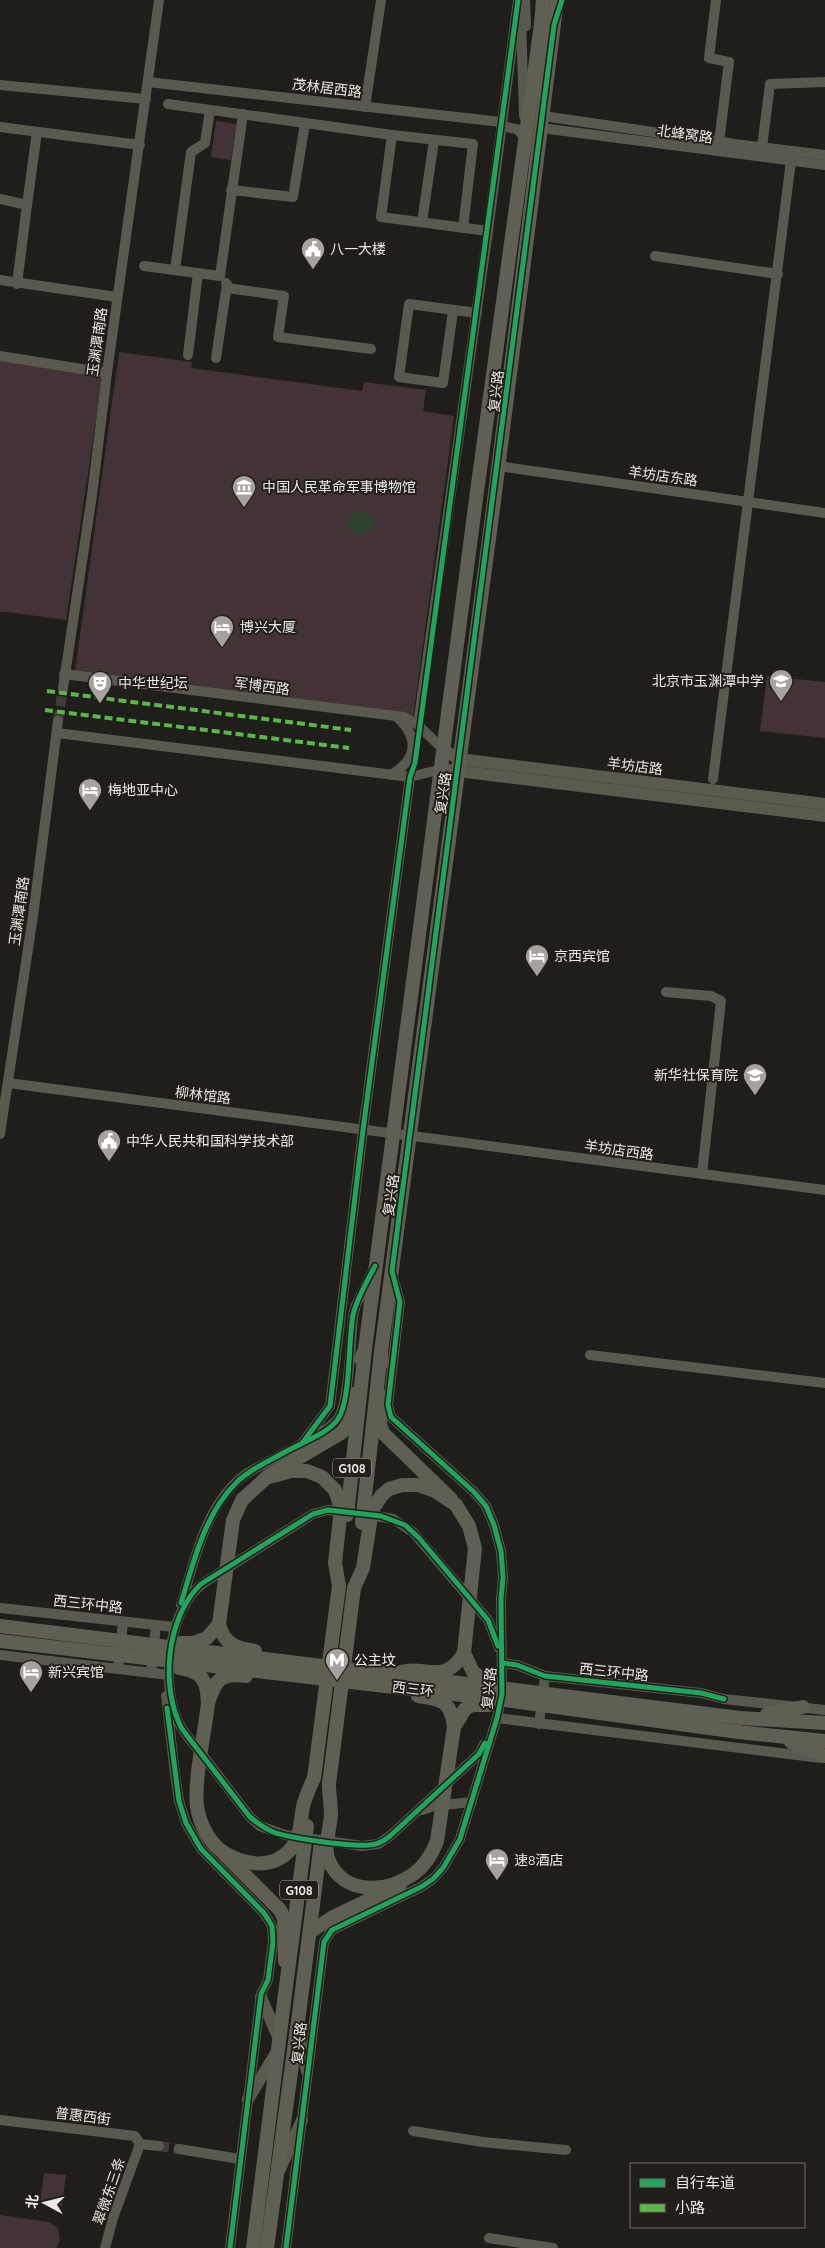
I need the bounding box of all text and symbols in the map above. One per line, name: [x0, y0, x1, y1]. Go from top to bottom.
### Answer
street label: 茂林居西路: [291, 75, 363, 101]
street label: 北蜂窝路: [656, 121, 714, 147]
public building icon: 八一大楼: [300, 236, 326, 270]
place label: 八一大楼: [330, 240, 386, 258]
street label: 玉渊潭南路: [83, 306, 111, 378]
street label: 复兴路: [485, 369, 507, 413]
street label: 羊坊店东路: [627, 462, 699, 490]
museum icon: 中国人民革命军事博物馆: [231, 474, 257, 508]
place label: 中国人民革命军事博物馆: [262, 478, 416, 496]
hotel icon: 博兴大厦: [209, 614, 235, 648]
place label: 博兴大厦: [240, 618, 296, 636]
school or university icon: 北京市玉渊潭中学: [768, 668, 794, 702]
theatre icon: 中华世纪坛: [87, 670, 113, 704]
place label: 北京市玉渊潭中学: [652, 672, 764, 690]
place label: 中华世纪坛: [118, 674, 188, 692]
street label: 军博西路: [233, 674, 291, 698]
street label: 羊坊店路: [606, 754, 664, 778]
street label: 复兴路: [431, 771, 455, 815]
hotel icon: 梅地亚中心: [77, 777, 103, 811]
place label: 梅地亚中心: [108, 781, 178, 799]
street label: 玉渊潭南路: [5, 875, 33, 947]
hotel icon: 京西宾馆: [524, 943, 550, 977]
place label: 京西宾馆: [554, 947, 610, 965]
school or university icon: 新华社保育院: [742, 1062, 768, 1096]
place label: 新华社保育院: [654, 1066, 738, 1084]
street label: 柳林馆路: [174, 1083, 232, 1107]
public building icon: 中华人民共和国科学技术部: [96, 1128, 122, 1162]
place label: 中华人民共和国科学技术部: [126, 1132, 294, 1150]
street label: 羊坊店西路: [583, 1136, 655, 1164]
street label: 复兴路: [379, 1173, 403, 1217]
road number: G108: [333, 1459, 371, 1478]
street label: 西三环中路: [52, 1591, 124, 1617]
metro station icon: 公主坟: [324, 1647, 350, 1681]
place label: 公主坟: [354, 1651, 396, 1669]
hotel icon: 新兴宾馆: [18, 1659, 44, 1693]
street label: 西三环中路: [578, 1659, 650, 1685]
place label: 新兴宾馆: [48, 1663, 104, 1681]
street label: 复兴路: [478, 1666, 500, 1710]
street label: 西三环: [391, 1678, 435, 1700]
hotel icon: 速8酒店: [484, 1847, 510, 1881]
place label: 速8酒店: [514, 1851, 564, 1869]
road number: G108: [280, 1880, 318, 1900]
street label: 复兴路: [288, 2021, 310, 2065]
street label: 普惠西街: [54, 2104, 112, 2128]
street label: 翠微东三条: [89, 2155, 129, 2227]
legend: [630, 2163, 805, 2228]
text: 自行车道: [675, 2173, 735, 2192]
north arrow: [20, 2178, 70, 2228]
text: 北: [22, 2193, 42, 2209]
text: 小路: [675, 2198, 705, 2217]

